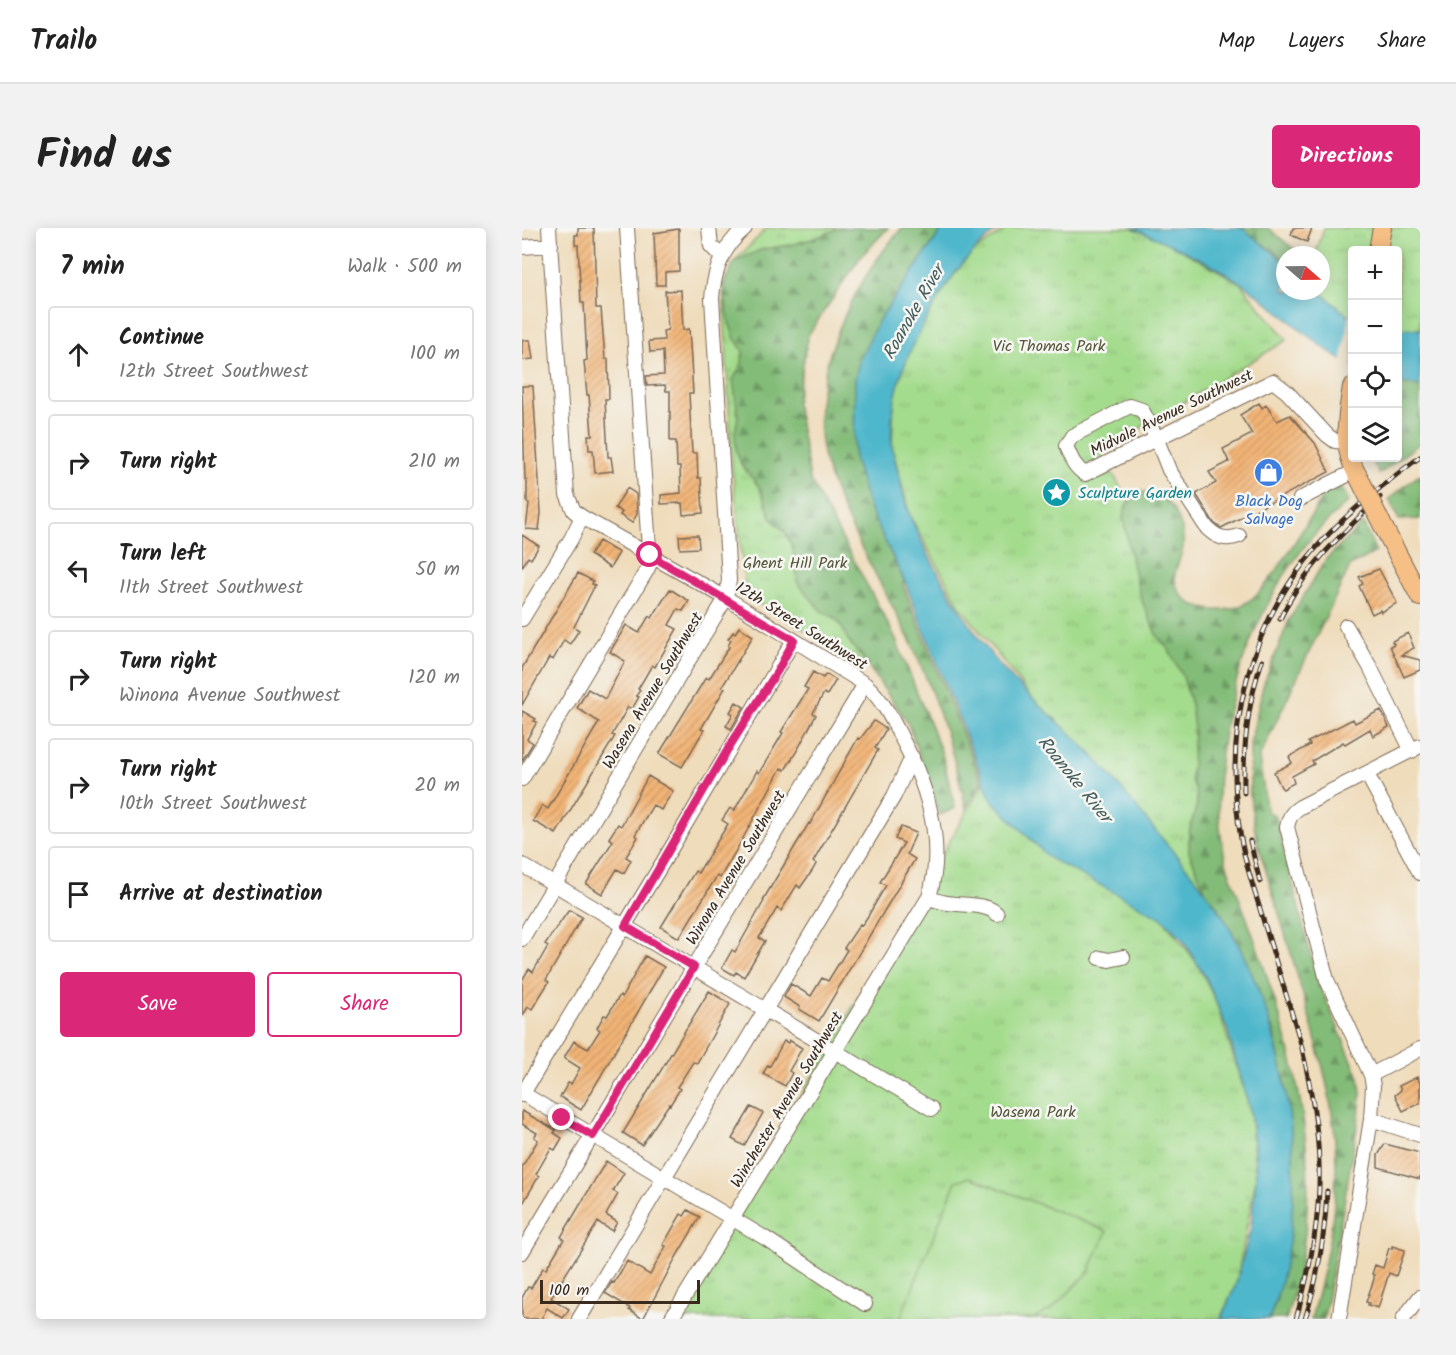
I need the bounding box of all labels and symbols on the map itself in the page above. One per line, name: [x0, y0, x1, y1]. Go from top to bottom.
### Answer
north arrow: [1276, 246, 1330, 300]
water label: Roanoke River: [875, 257, 955, 366]
park label: Vic Thomas Park: [993, 334, 1106, 359]
street label: Midvale Avenue Southwest: [1086, 363, 1258, 464]
shop icon: Black Dog Salvage: [1253, 456, 1285, 488]
place icon: Sculpture Garden: [1041, 476, 1073, 508]
place label: Sculpture Garden: [1078, 481, 1192, 506]
place label: Black Dog Salvage: [1235, 489, 1303, 532]
route start: [636, 541, 662, 567]
park label: Ghent Hill Park: [743, 551, 848, 576]
street label: 12th Street Southwest: [730, 575, 873, 677]
street label: Wasena Avenue Southwest: [596, 607, 711, 774]
water label: Roanoke River: [1030, 730, 1121, 833]
street label: Winona Avenue Southwest: [680, 785, 793, 950]
street label: Winchester Avenue Southwest: [724, 1006, 851, 1193]
park label: Wasena Park: [990, 1100, 1076, 1125]
route end: [548, 1104, 574, 1130]
scale bar: [540, 1277, 700, 1304]

